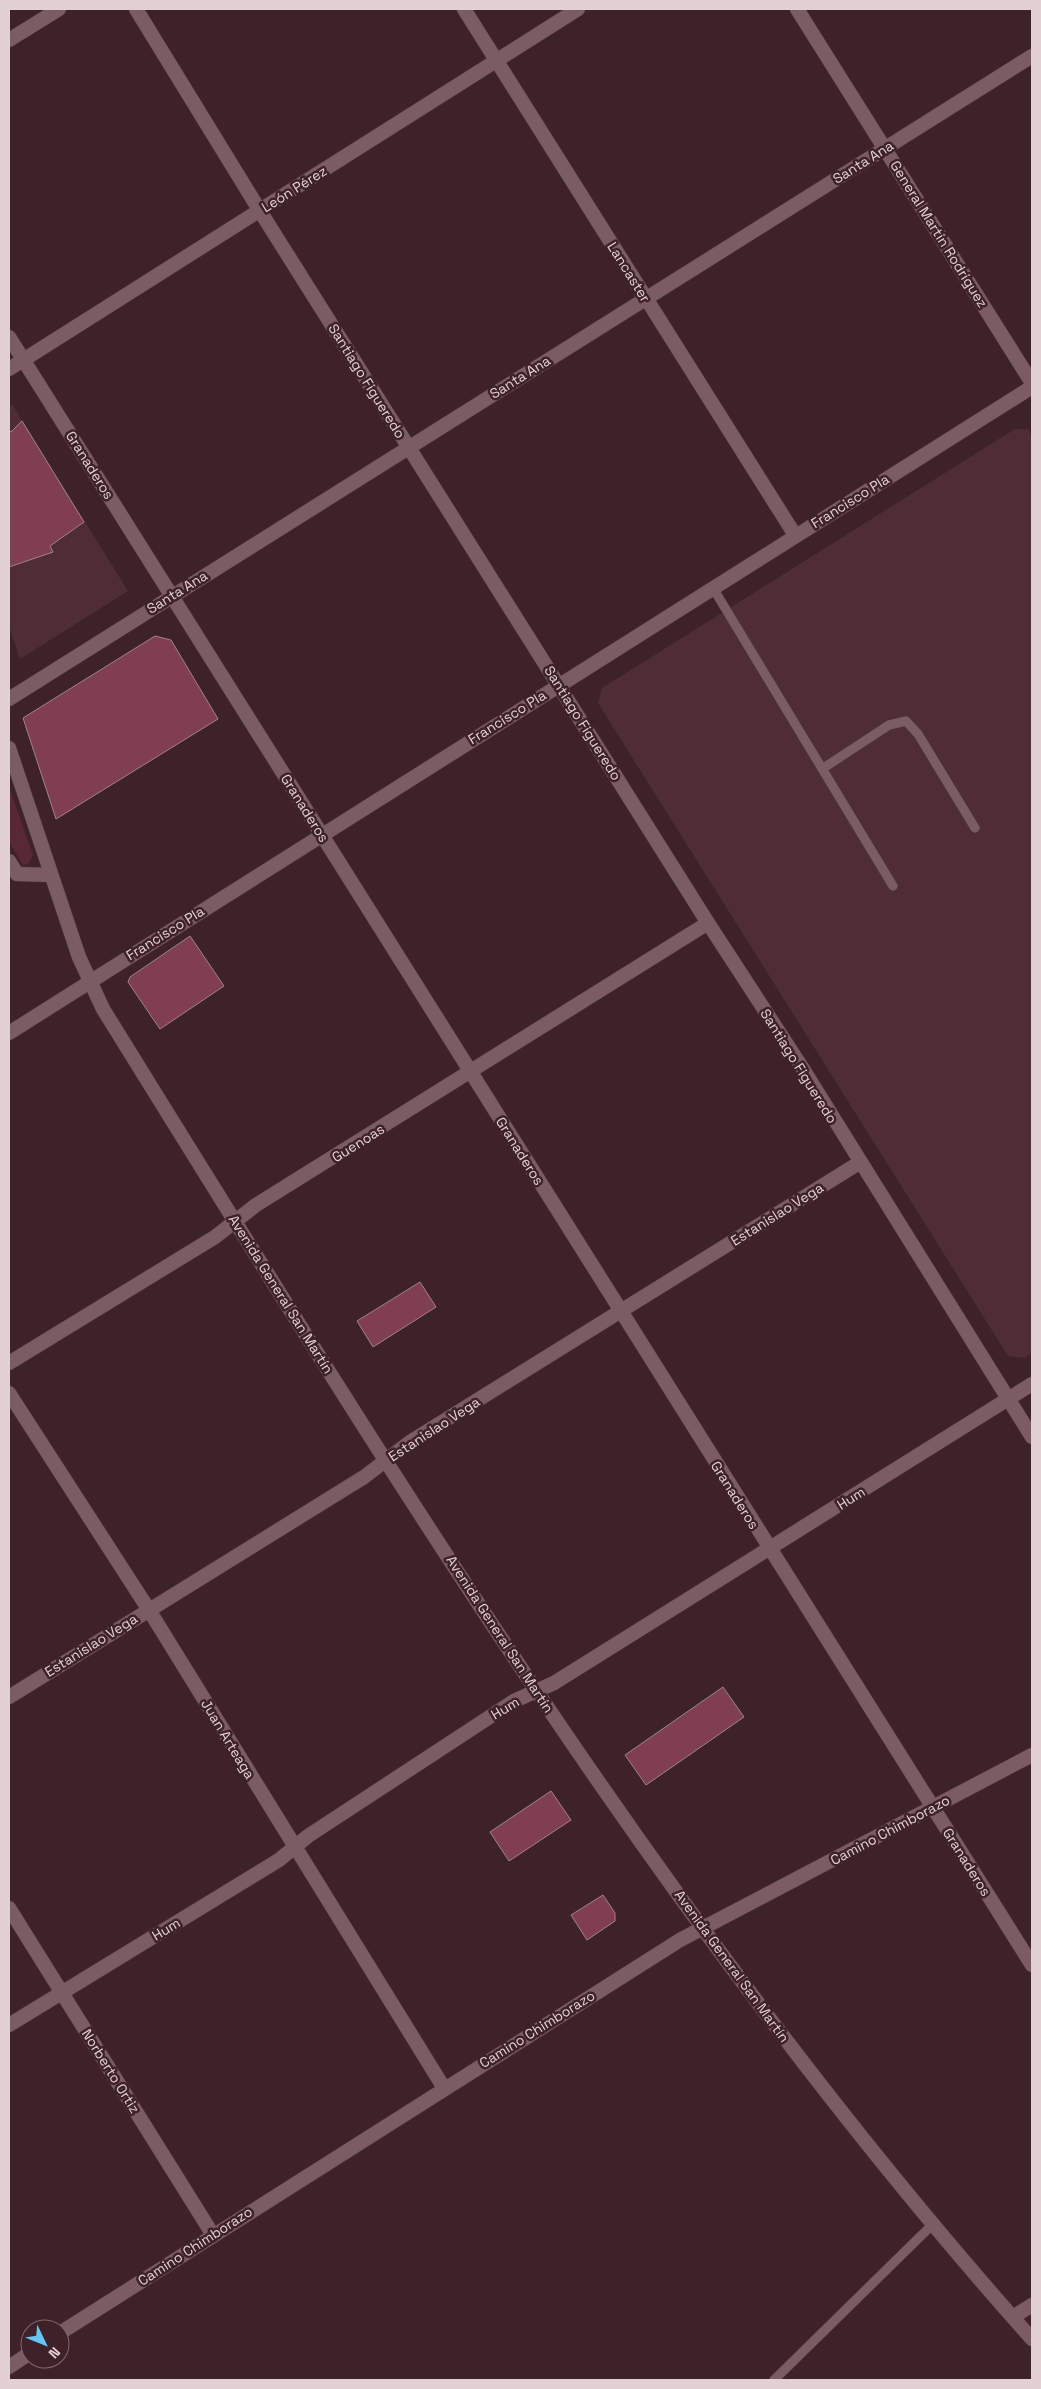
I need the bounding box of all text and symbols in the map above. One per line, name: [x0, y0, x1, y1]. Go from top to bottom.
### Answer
street label: Santa Ana: [829, 136, 897, 188]
street label: General Martín Rodríguez: [886, 157, 992, 311]
street label: León Pérez: [258, 162, 330, 216]
street label: Lancaster: [603, 239, 655, 305]
street label: Santiago Figueredo: [324, 320, 410, 442]
street label: Santa Ana: [486, 351, 554, 403]
street label: Granaderos: [62, 428, 118, 502]
street label: Francisco Pla: [808, 470, 892, 532]
street label: Santa Ana: [143, 566, 211, 618]
street label: Santiago Figueredo: [540, 662, 626, 784]
street label: Francisco Pla: [465, 686, 549, 748]
street label: Granaderos: [277, 771, 333, 845]
street label: Francisco Pla: [123, 902, 207, 964]
street label: Santiago Figueredo: [756, 1005, 842, 1127]
street label: Granaderos: [492, 1114, 548, 1188]
street label: Guenoas: [328, 1120, 388, 1166]
street label: Estanislao Vega: [727, 1178, 827, 1250]
street label: Avenida General San Martín: [225, 1211, 337, 1377]
street label: Estanislao Vega: [385, 1393, 483, 1465]
street label: Granaderos: [707, 1458, 763, 1532]
street label: Hum: [834, 1482, 868, 1514]
street label: Avenida General San Martín: [442, 1552, 558, 1716]
street label: Estanislao Vega: [41, 1609, 141, 1681]
street label: Hum: [488, 1693, 522, 1723]
street label: Juan Arteaga: [197, 1696, 259, 1782]
street label: Camino Chimborazo: [827, 1791, 953, 1869]
street label: Granaderos: [939, 1825, 995, 1899]
street label: Avenida General San Martín: [671, 1886, 793, 2046]
street label: Hum: [149, 1914, 183, 1944]
street label: Camino Chimborazo: [476, 1986, 598, 2072]
street label: Norberto Ortiz: [78, 2025, 144, 2117]
street label: Camino Chimborazo: [134, 2202, 256, 2290]
north arrow: [20, 2319, 70, 2369]
text: N: [45, 2343, 64, 2362]

